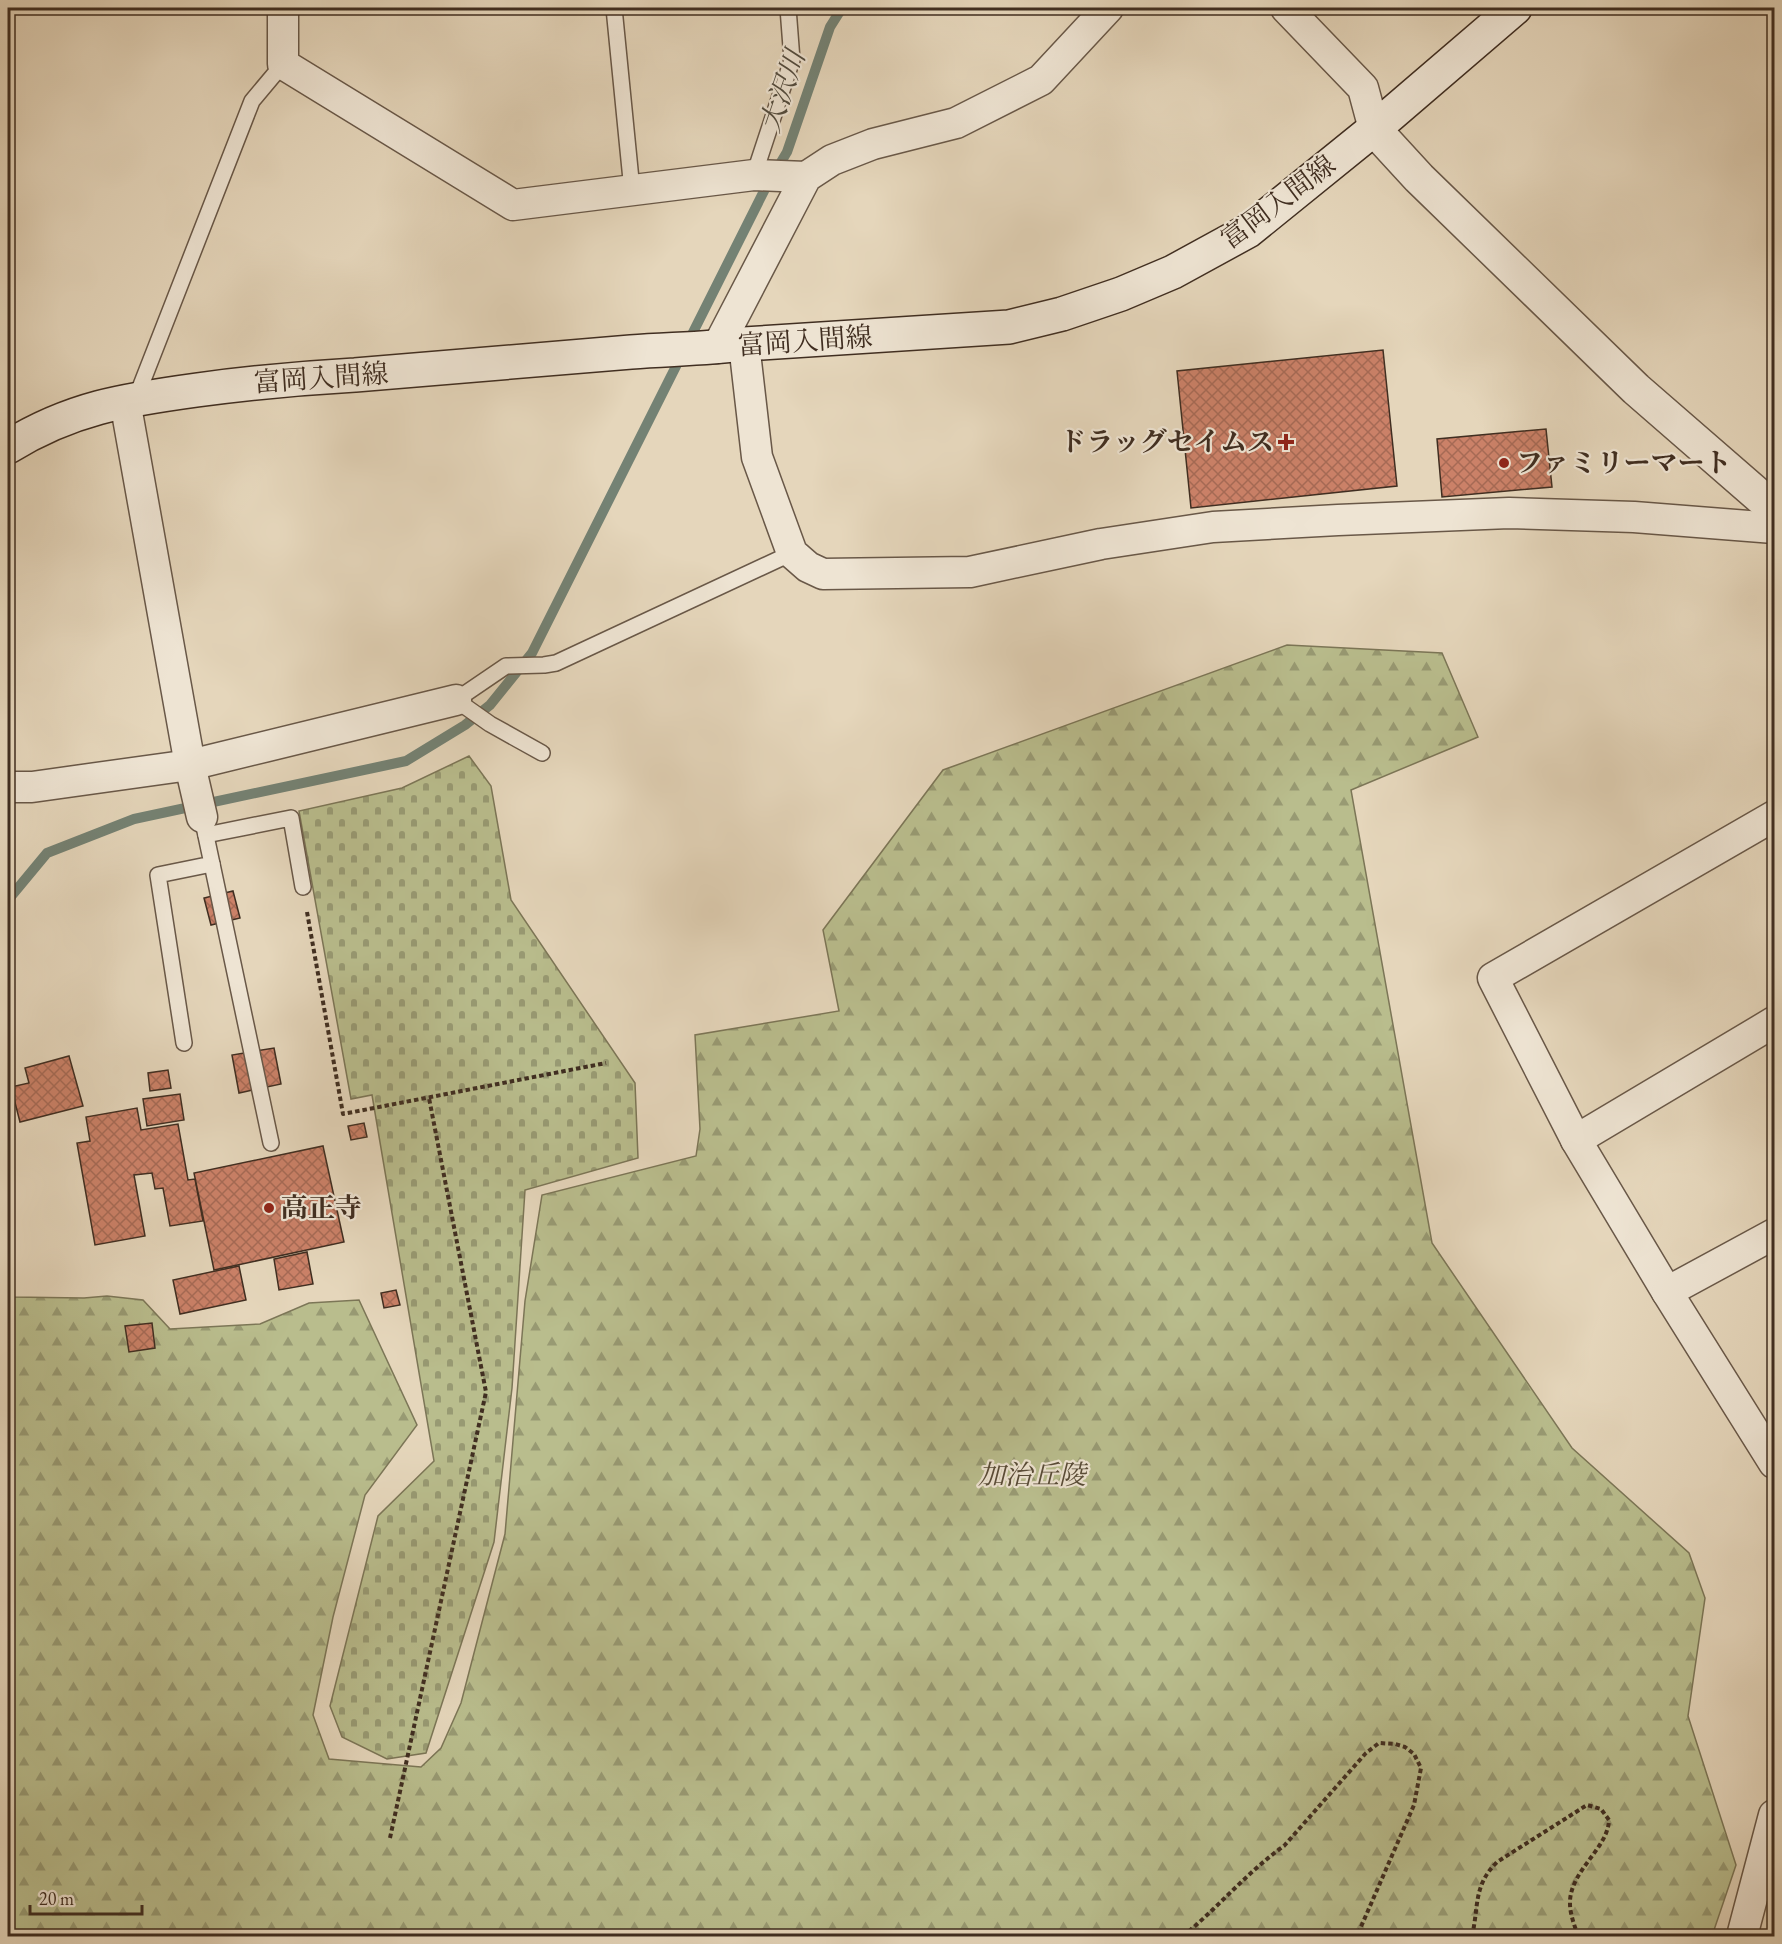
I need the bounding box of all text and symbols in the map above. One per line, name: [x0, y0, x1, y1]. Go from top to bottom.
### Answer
water label: 大沢川: [751, 43, 814, 137]
street label: 富岡入間線: [1213, 147, 1342, 256]
street label: 富岡入間線: [736, 318, 874, 363]
street label: 富岡入間線: [252, 355, 390, 400]
place label: ドラッグセイムス: [1059, 424, 1274, 459]
marker: ドラッグセイムス: [1279, 435, 1293, 449]
place label: ファミリーマート: [1516, 445, 1731, 480]
marker: ファミリーマート: [1497, 456, 1511, 470]
place label: 高正寺: [281, 1190, 362, 1225]
marker: 高正寺: [262, 1201, 276, 1215]
park label: 加治丘陵: [978, 1457, 1089, 1492]
scale bar: [30, 1878, 142, 1916]
text: 20 m: [39, 1887, 74, 1910]

